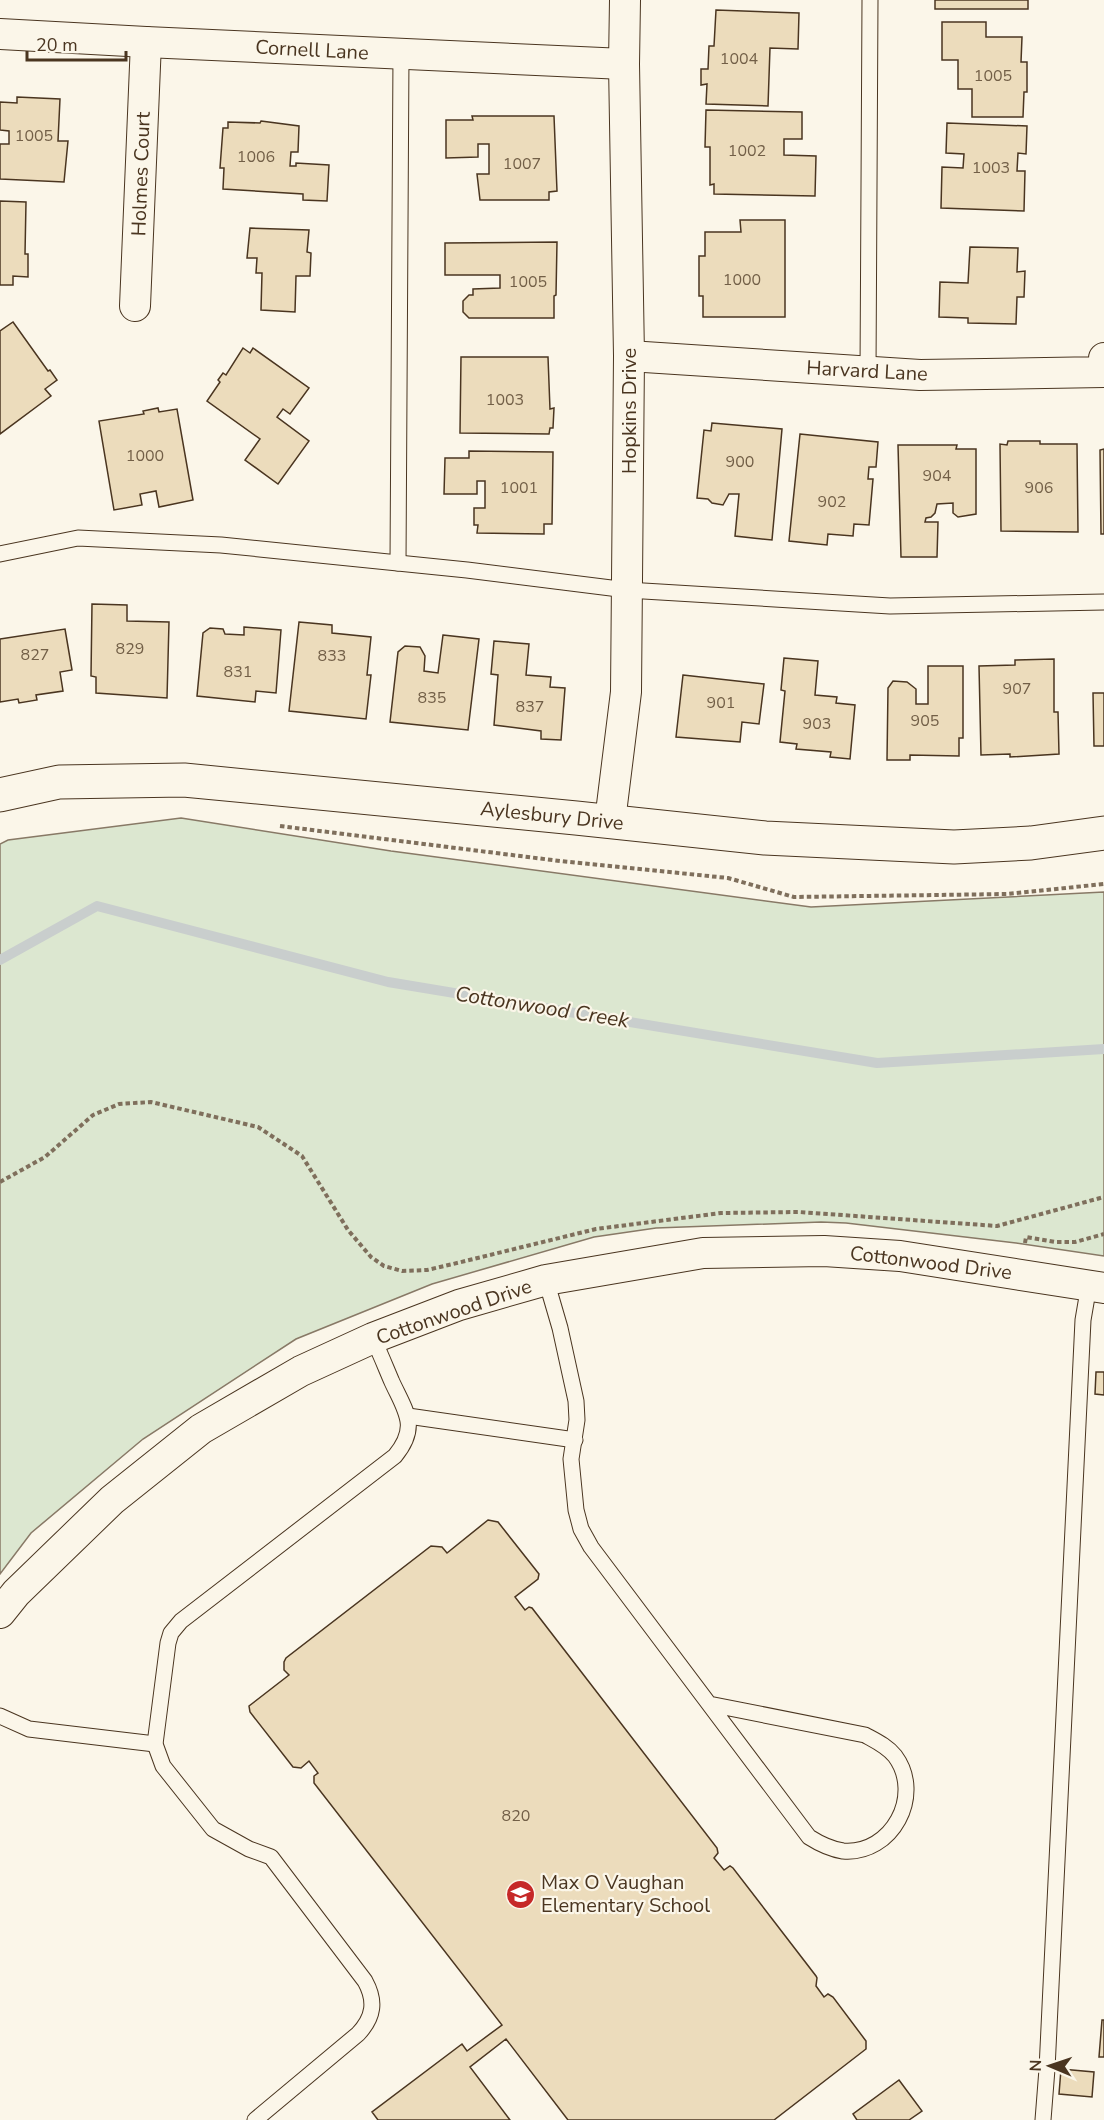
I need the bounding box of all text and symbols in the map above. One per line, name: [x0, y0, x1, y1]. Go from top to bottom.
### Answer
scale bar: [27, 24, 126, 62]
text: 20 m: [36, 33, 78, 57]
street label: Cornell Lane: [255, 34, 369, 66]
house number: 1004: [720, 48, 759, 70]
house number: 1005: [974, 65, 1012, 87]
street label: Holmes Court: [125, 110, 157, 237]
house number: 1005: [15, 125, 53, 147]
house number: 1002: [728, 140, 766, 162]
house number: 1006: [237, 146, 275, 168]
house number: 1007: [503, 153, 541, 175]
house number: 1003: [972, 157, 1010, 179]
house number: 1000: [723, 269, 761, 291]
house number: 1005: [509, 271, 547, 293]
street label: Hopkins Drive: [616, 348, 643, 474]
street label: Harvard Lane: [806, 354, 928, 388]
house number: 1003: [486, 389, 524, 411]
house number: 1000: [126, 445, 164, 467]
house number: 900: [726, 451, 754, 473]
house number: 904: [923, 465, 952, 487]
house number: 1001: [500, 477, 538, 499]
house number: 906: [1025, 477, 1053, 499]
house number: 902: [818, 491, 846, 513]
house number: 829: [116, 638, 144, 660]
house number: 827: [21, 644, 49, 666]
house number: 833: [318, 645, 346, 667]
house number: 831: [224, 661, 252, 683]
house number: 907: [1003, 678, 1031, 700]
house number: 835: [418, 687, 446, 709]
house number: 901: [707, 692, 735, 714]
house number: 837: [516, 696, 544, 718]
house number: 905: [911, 710, 939, 732]
house number: 903: [803, 713, 831, 735]
street label: Aylesbury Drive: [479, 795, 625, 837]
water label: Cottonwood Creek: [453, 979, 631, 1035]
street label: Cottonwood Drive: [848, 1240, 1014, 1286]
street label: Cottonwood Drive: [373, 1273, 535, 1351]
house number: 820: [502, 1805, 530, 1827]
place label: Max O Vaughan Elementary School: [541, 1869, 710, 1919]
school or university icon: Max O Vaughan Elementary School: [504, 1878, 536, 1910]
north arrow: [1020, 2036, 1080, 2096]
text: N: [1025, 2059, 1047, 2072]

